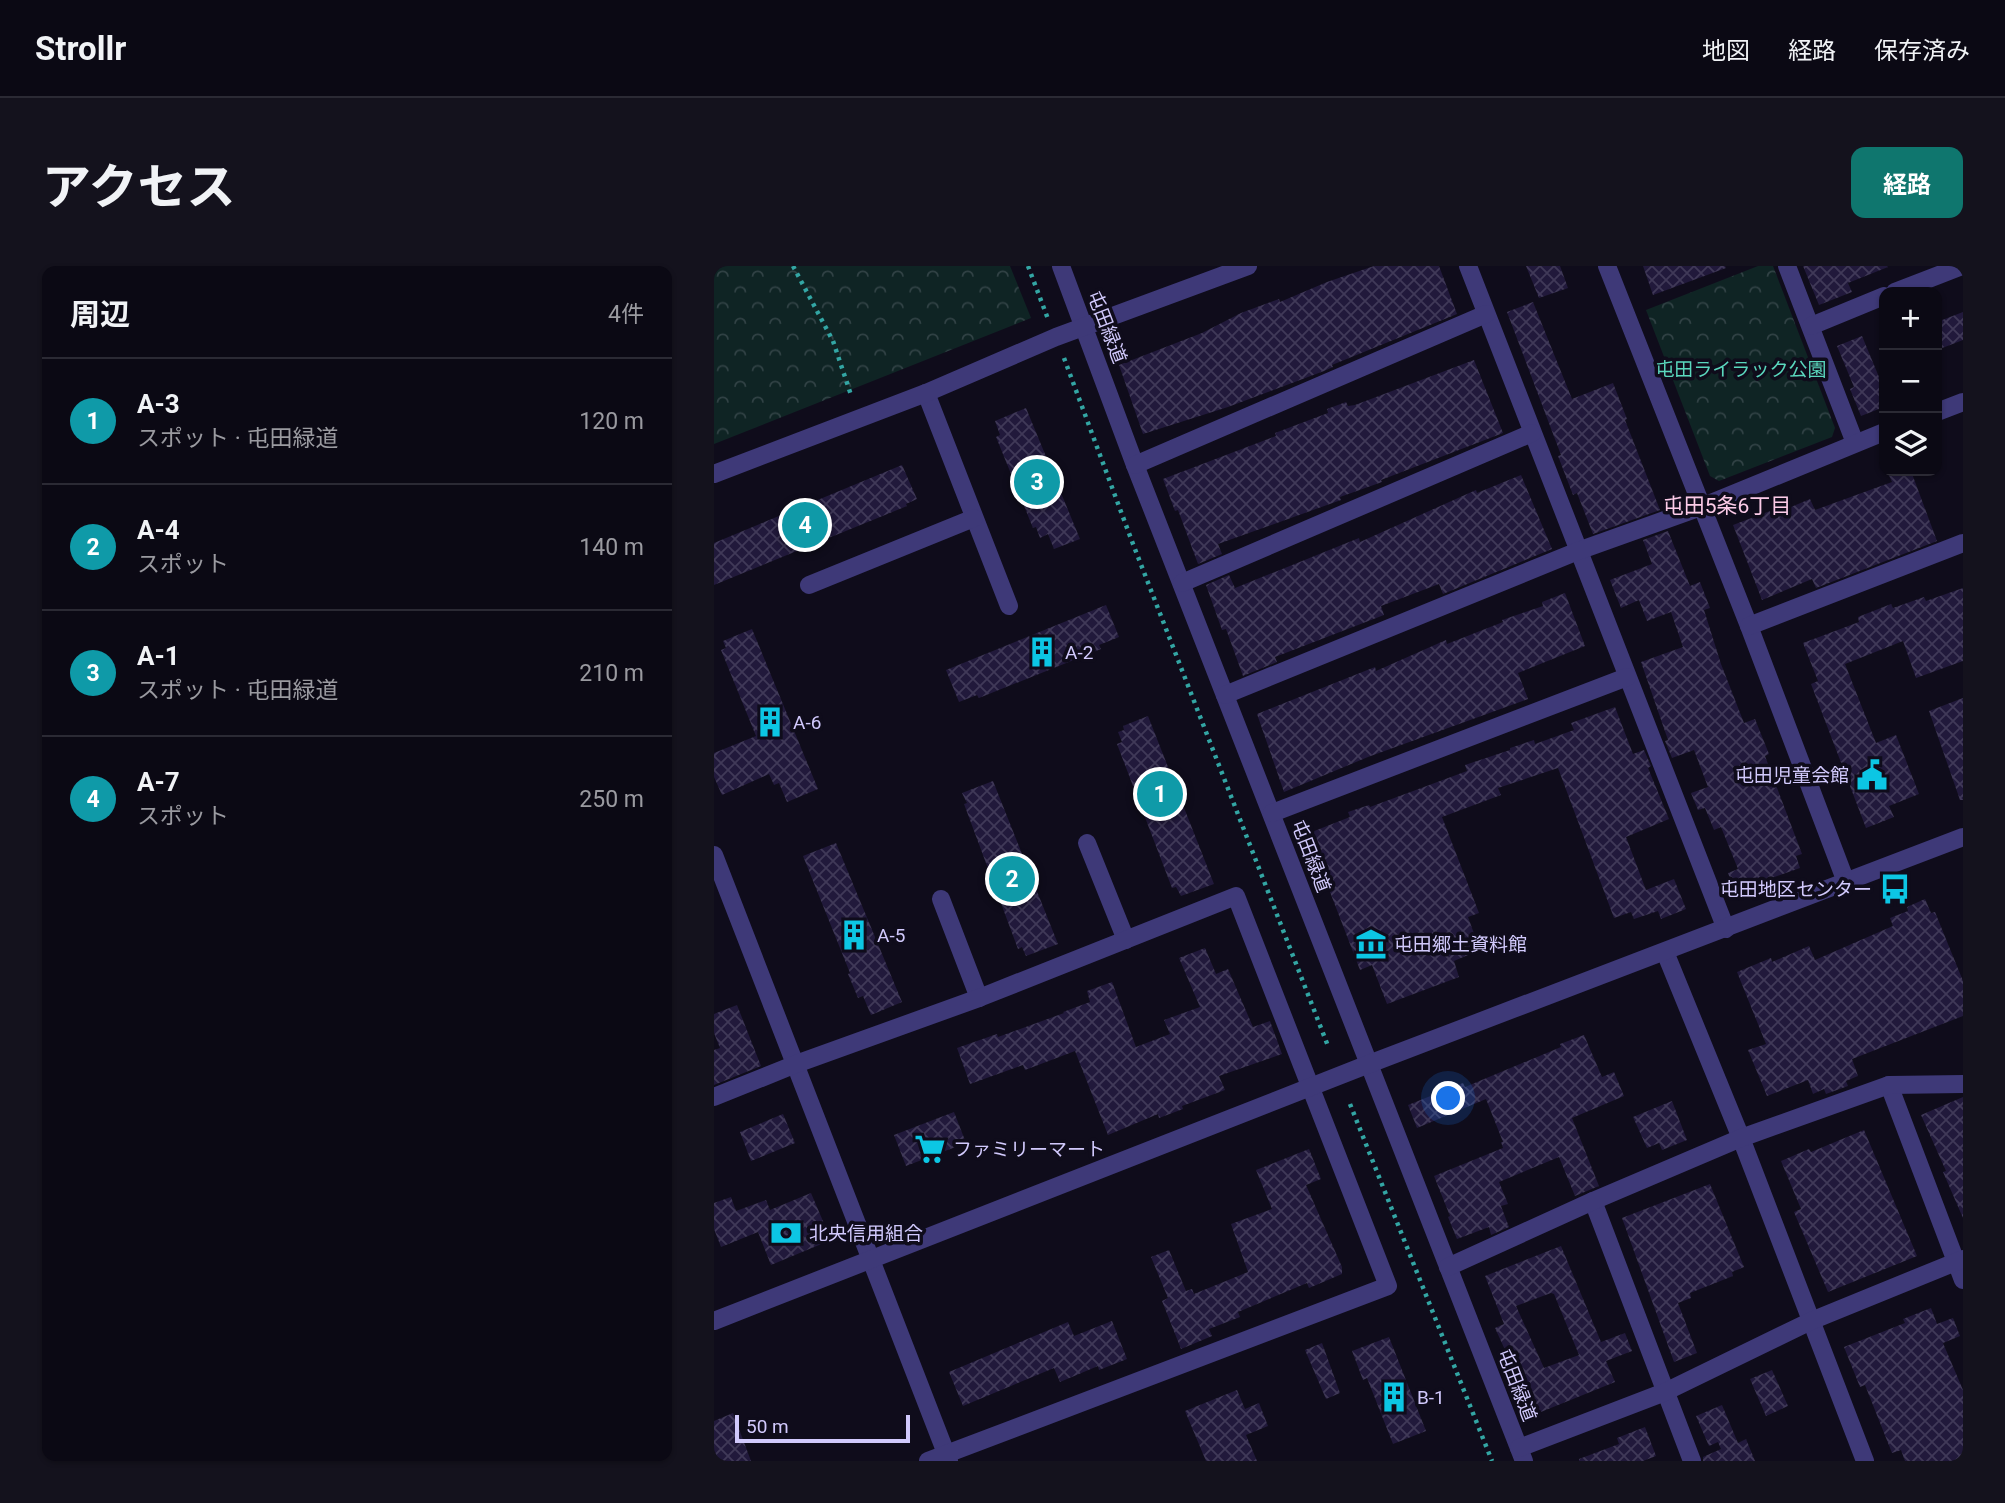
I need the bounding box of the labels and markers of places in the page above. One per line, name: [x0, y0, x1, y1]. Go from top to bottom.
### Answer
pin: 3: [1014, 456, 1060, 508]
pin: 4: [782, 499, 828, 551]
building icon: A-2: [1025, 635, 1059, 669]
place label: A-2: [1065, 641, 1093, 664]
building icon: A-6: [753, 705, 787, 739]
place label: A-6: [793, 711, 821, 734]
public building icon: 屯田児童会館: [1855, 758, 1889, 792]
place label: 屯田児童会館: [1735, 764, 1849, 787]
pin: 1: [1137, 768, 1183, 820]
pin: 2: [989, 853, 1035, 905]
bus stop icon: 屯田地区センター: [1878, 872, 1912, 906]
place label: 屯田地区センター: [1720, 878, 1872, 901]
building icon: A-5: [837, 918, 871, 952]
place label: A-5: [877, 924, 905, 947]
museum icon: 屯田郷土資料館: [1354, 927, 1388, 961]
place label: 屯田郷土資料館: [1394, 933, 1527, 956]
supermarket icon: ファミリーマート: [913, 1132, 947, 1166]
place label: ファミリーマート: [953, 1138, 1105, 1161]
bank icon: 北央信用組合: [769, 1216, 803, 1250]
place label: 北央信用組合: [809, 1222, 923, 1245]
building icon: B-1: [1377, 1380, 1411, 1414]
place label: B-1: [1417, 1386, 1445, 1409]

